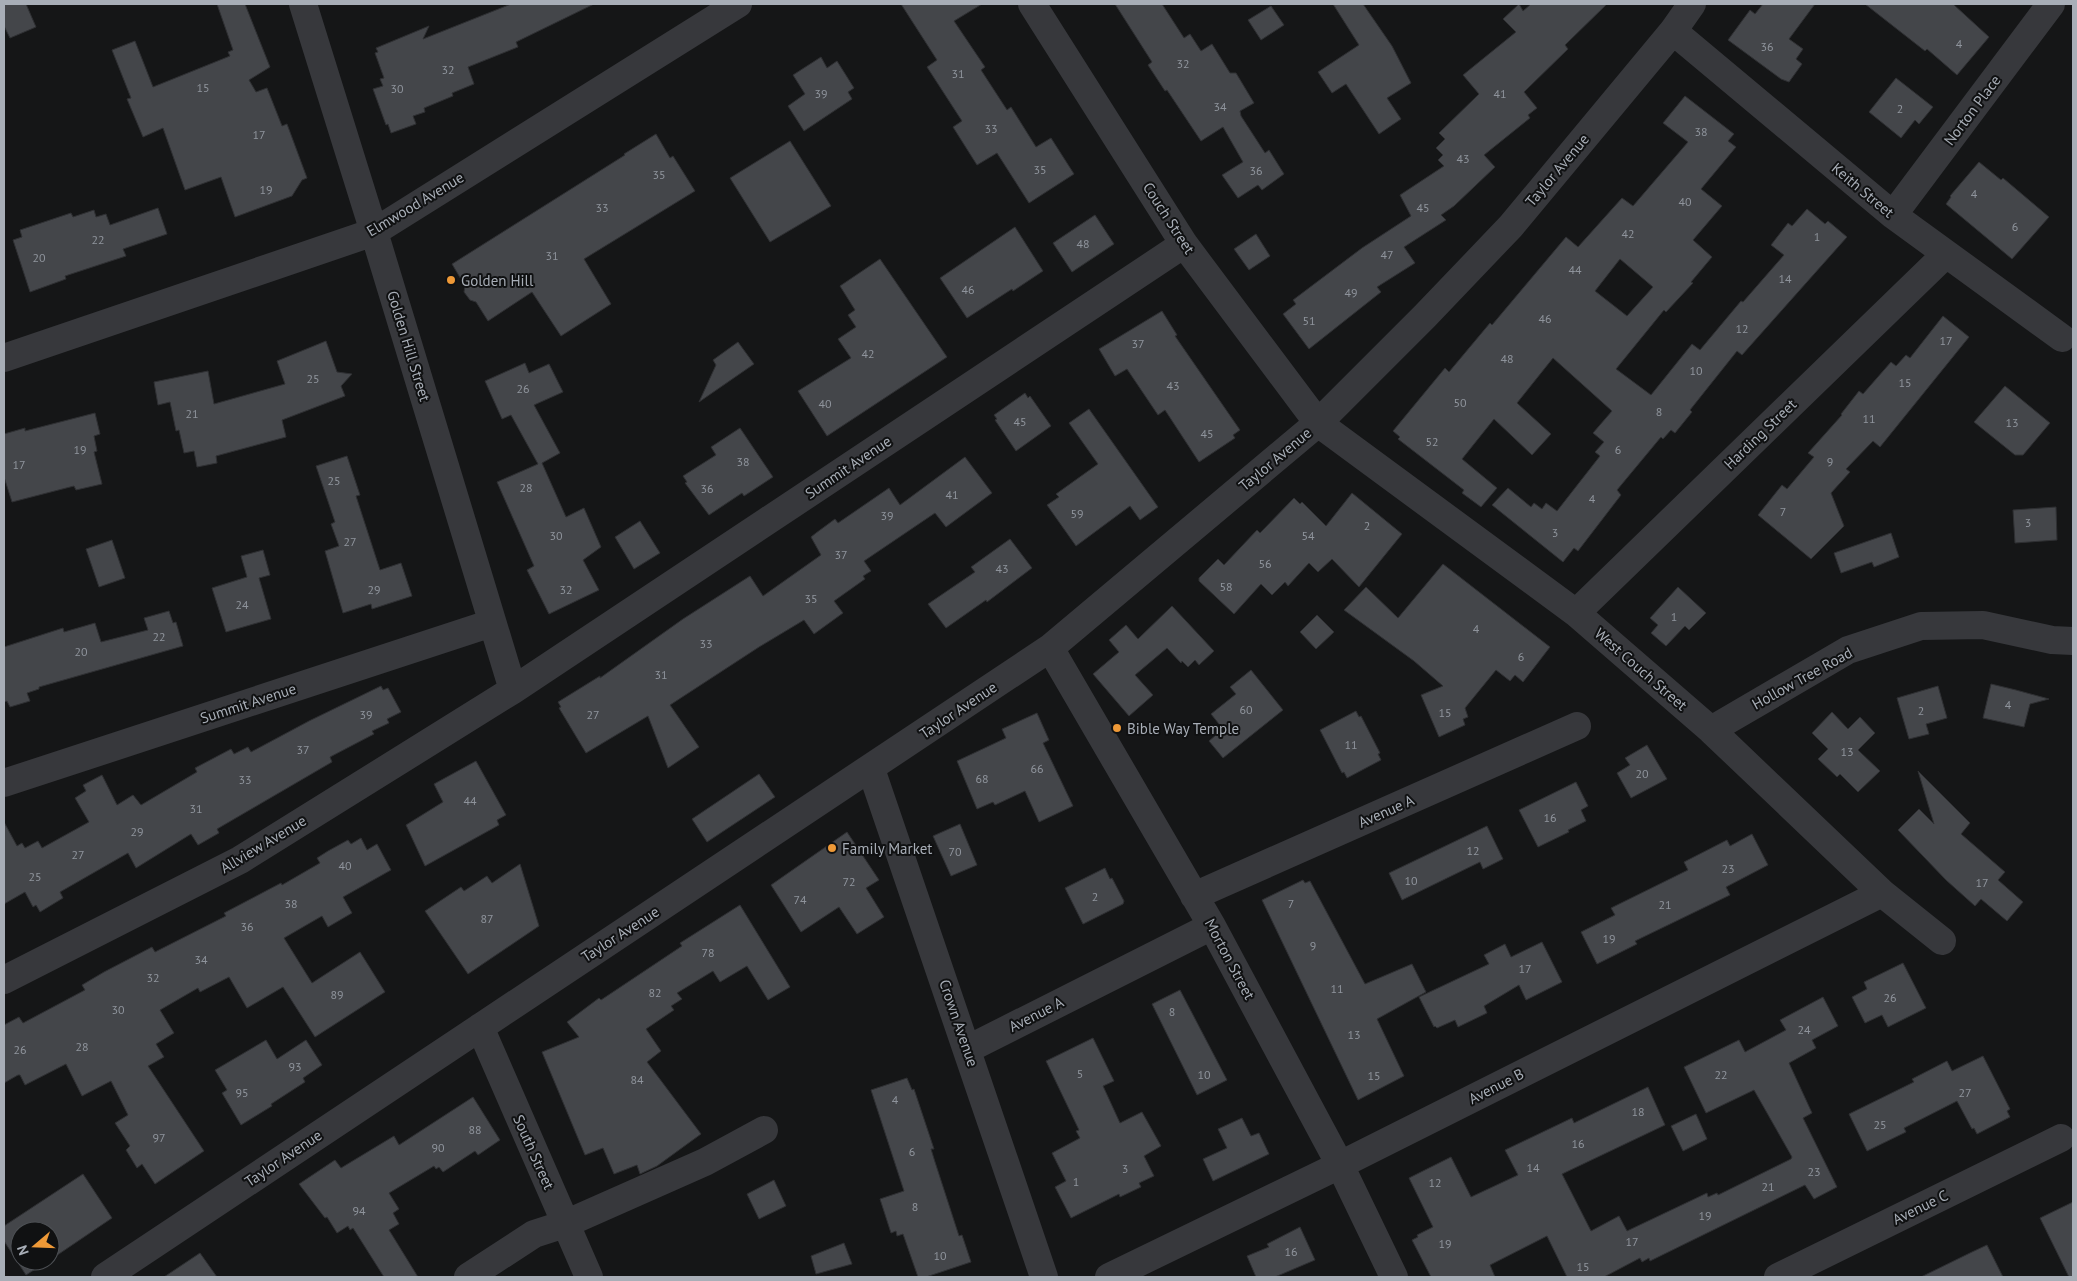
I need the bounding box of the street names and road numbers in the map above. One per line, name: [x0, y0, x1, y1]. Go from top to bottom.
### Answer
street label: Norton Place: [1939, 71, 2005, 149]
street label: Taylor Avenue: [1521, 130, 1593, 210]
street label: Keith Street: [1828, 158, 1898, 222]
street label: Elmwood Avenue: [363, 168, 467, 240]
street label: Couch Street: [1139, 179, 1199, 257]
street label: Golden Hill Street: [383, 288, 435, 404]
street label: Harding Street: [1720, 395, 1800, 473]
street label: Taylor Avenue: [1235, 423, 1315, 495]
street label: Summit Avenue: [801, 431, 895, 503]
street label: West Couch Street: [1591, 624, 1691, 714]
street label: Hollow Tree Road: [1749, 643, 1855, 713]
street label: Taylor Avenue: [916, 677, 1000, 743]
street label: Summit Avenue: [198, 679, 298, 727]
street label: Avenue A: [1355, 790, 1417, 832]
street label: Allview Avenue: [216, 811, 310, 877]
street label: Taylor Avenue: [577, 902, 663, 966]
street label: Morton Street: [1201, 915, 1259, 1003]
street label: Crown Avenue: [935, 977, 983, 1069]
street label: Avenue A: [1005, 992, 1067, 1036]
street label: Avenue B: [1465, 1064, 1527, 1108]
street label: South Street: [509, 1112, 559, 1192]
street label: Taylor Avenue: [241, 1125, 325, 1191]
street label: Avenue C: [1889, 1185, 1951, 1229]

